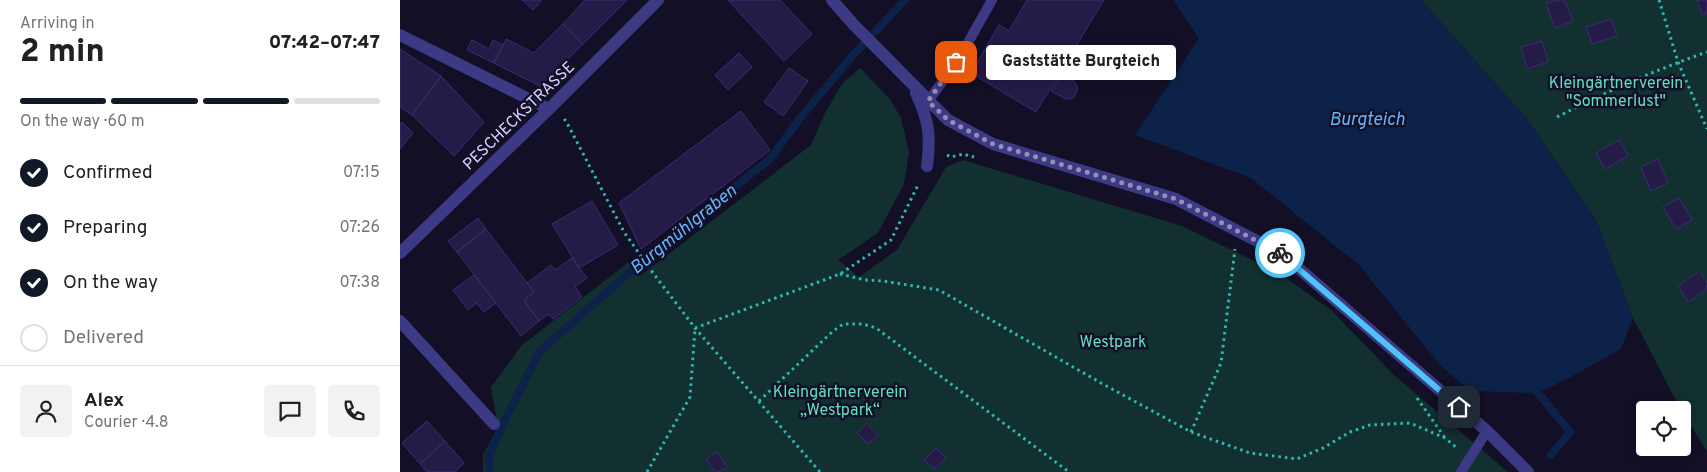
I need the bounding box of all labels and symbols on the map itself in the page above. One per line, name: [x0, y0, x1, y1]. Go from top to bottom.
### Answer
pin: [935, 41, 977, 83]
callout: Gaststätte Burgteich: [986, 44, 1176, 80]
street label: PESCHECKSTRASSE: [459, 58, 580, 175]
park label: Kleingärtnerverein "Sommerlust": [1549, 74, 1683, 112]
water label: Burgteich: [1329, 109, 1405, 132]
water label: Burgmühlgraben: [626, 180, 742, 280]
courier: [1255, 228, 1305, 278]
park label: Westpark: [1080, 333, 1146, 353]
park label: Kleingärtnerverein „Westpark“: [773, 383, 907, 421]
pin: [1438, 386, 1480, 428]

